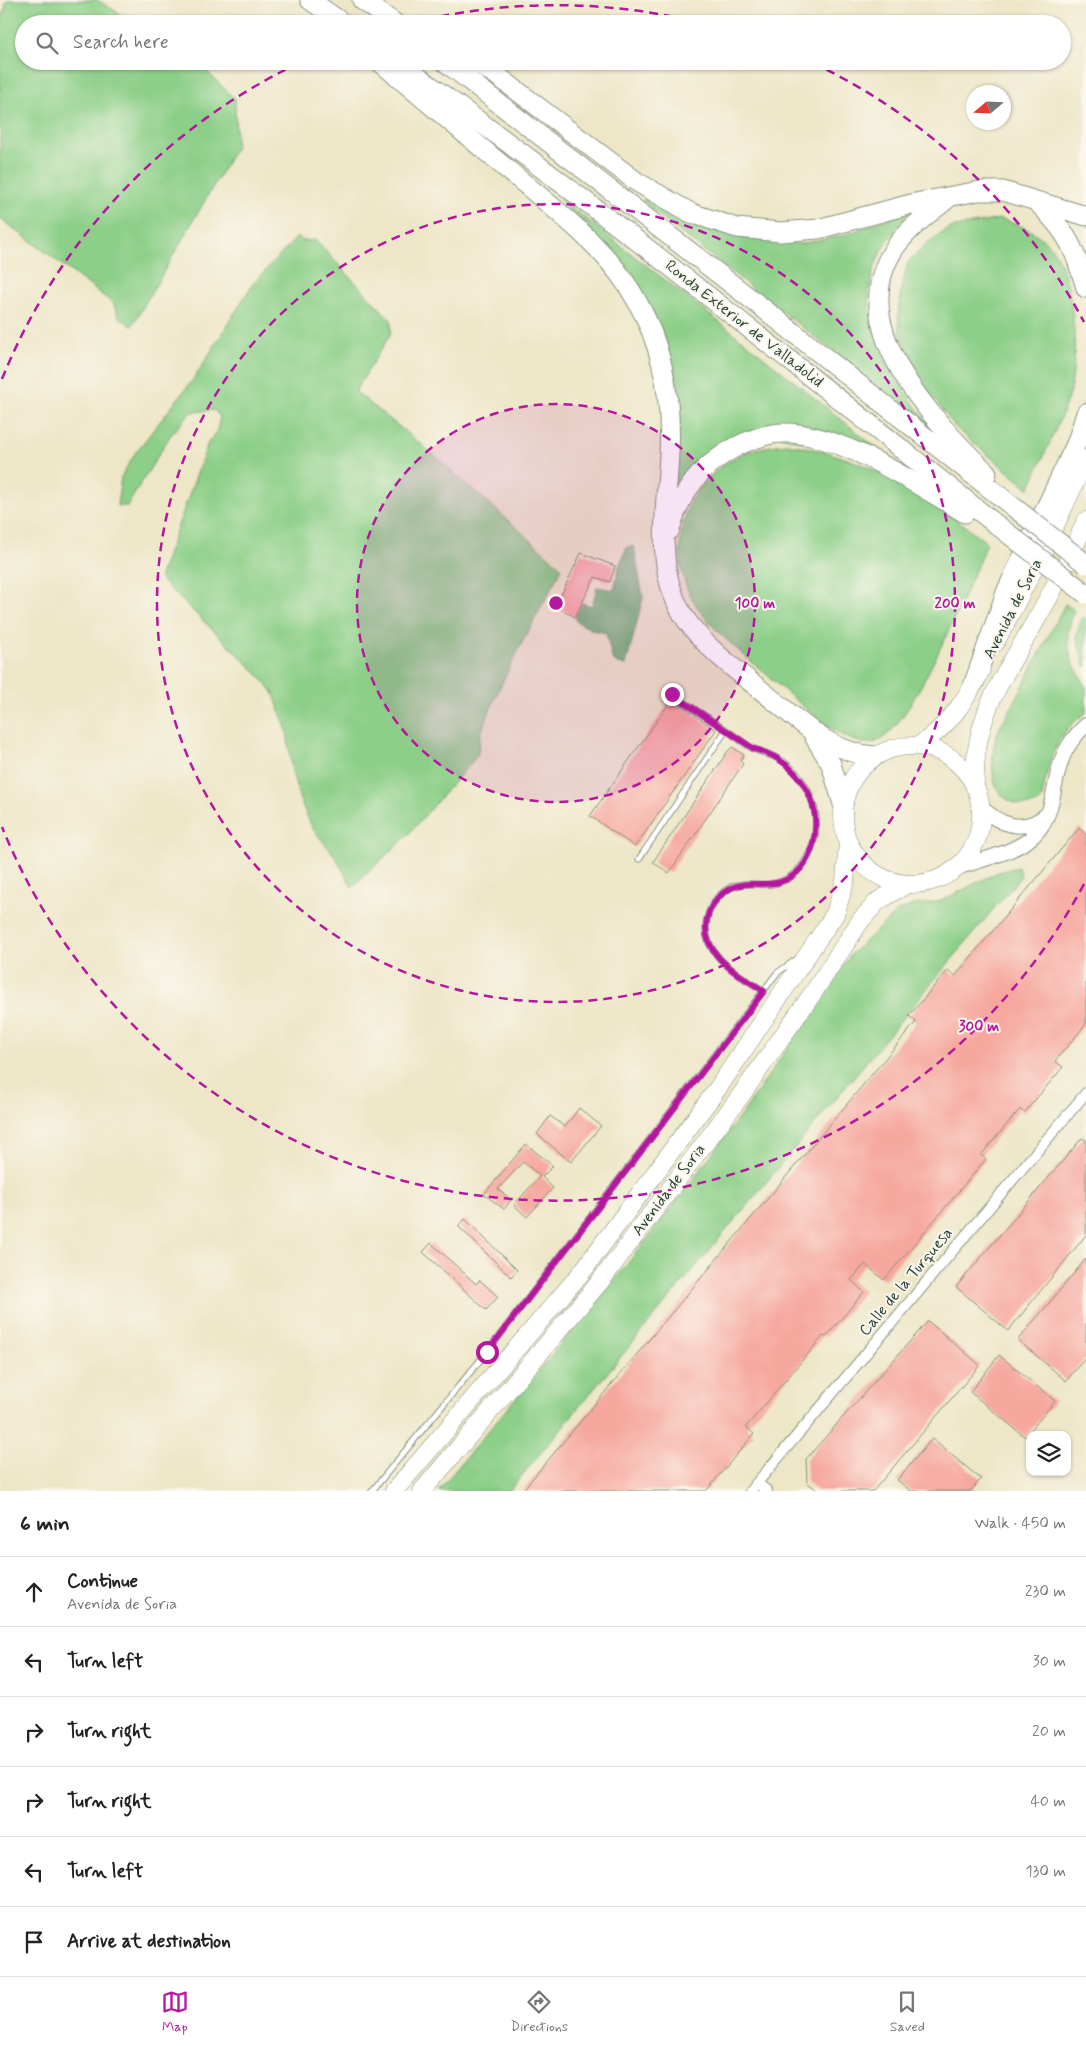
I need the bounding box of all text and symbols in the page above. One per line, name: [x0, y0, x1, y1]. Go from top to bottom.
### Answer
search box: [15, 15, 1071, 70]
icon: search: [33, 29, 61, 57]
text: Search here: [73, 30, 169, 55]
north arrow: [966, 85, 1011, 130]
street label: Ronda Exterior de Valladolid: [660, 256, 828, 392]
street label: Avenida de Soria: [979, 555, 1047, 663]
centre of rings: [547, 594, 565, 612]
text: 100 m: [735, 594, 775, 614]
text: 200 m: [935, 594, 976, 614]
route end: [661, 683, 684, 706]
text: 300 m: [959, 1017, 999, 1037]
street label: Avenida de Soria: [627, 1140, 711, 1240]
street label: Calle de la Turquesa: [854, 1223, 958, 1341]
route start: [476, 1341, 499, 1364]
map controls: [1026, 1431, 1071, 1476]
button: layers: [1026, 1431, 1071, 1476]
text: 6 min: [20, 1510, 70, 1538]
text: Walk · 450 m: [975, 1513, 1066, 1534]
text: Continue: [67, 1569, 138, 1594]
icon: ahead: [20, 1578, 48, 1606]
text: 230 m: [1025, 1581, 1066, 1602]
text: Avenida de Soria: [67, 1594, 177, 1615]
icon: left: [20, 1648, 48, 1676]
text: Turn left: [67, 1649, 143, 1674]
text: 30 m: [1033, 1651, 1066, 1672]
icon: right: [20, 1718, 48, 1746]
text: Turn right: [67, 1719, 151, 1744]
text: 20 m: [1032, 1721, 1066, 1742]
icon: right: [20, 1788, 48, 1816]
text: Turn right: [67, 1789, 151, 1814]
text: 40 m: [1030, 1791, 1066, 1812]
icon: left: [20, 1858, 48, 1886]
text: Turn left: [67, 1859, 143, 1884]
text: 130 m: [1025, 1861, 1066, 1882]
icon: arrive: [20, 1928, 48, 1956]
text: Arrive at destination: [67, 1929, 231, 1954]
tab: Map: [161, 1988, 189, 2036]
tab: Directions: [511, 1988, 568, 2036]
tab: Saved: [890, 1988, 925, 2036]

